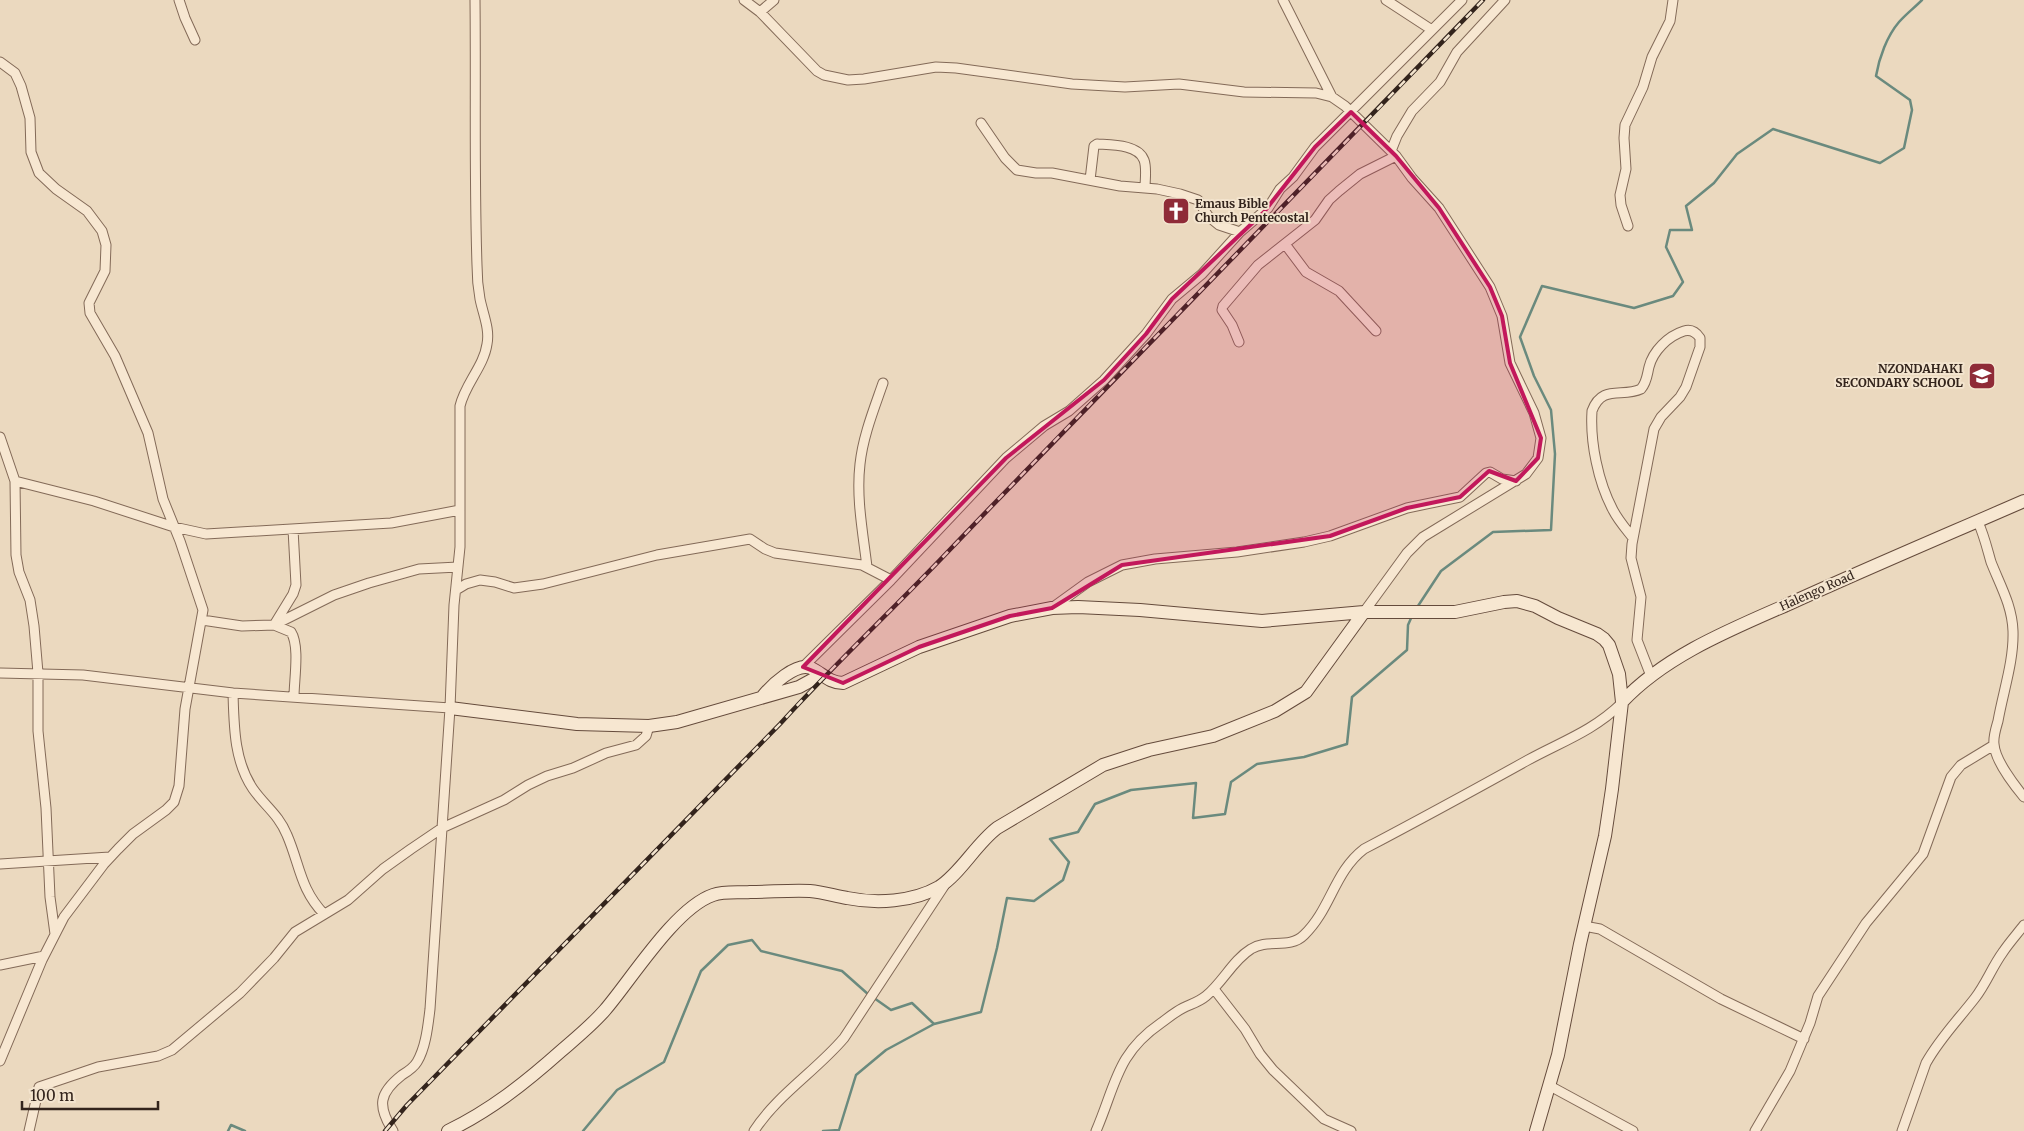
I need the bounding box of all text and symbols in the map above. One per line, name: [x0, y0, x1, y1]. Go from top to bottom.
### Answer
church icon: Emaus Bible Church Pentecostal: [1161, 196, 1191, 226]
place label: Emaus Bible Church Pentecostal: [1195, 196, 1309, 225]
place label: NZONDAHAKI SECONDARY SCHOOL: [1835, 361, 1963, 390]
school or university icon: NZONDAHAKI SECONDARY SCHOOL: [1967, 361, 1997, 391]
street label: Halengo Road: [1777, 567, 1856, 614]
scale bar: [22, 1078, 159, 1110]
text: 100 m: [30, 1086, 74, 1105]

